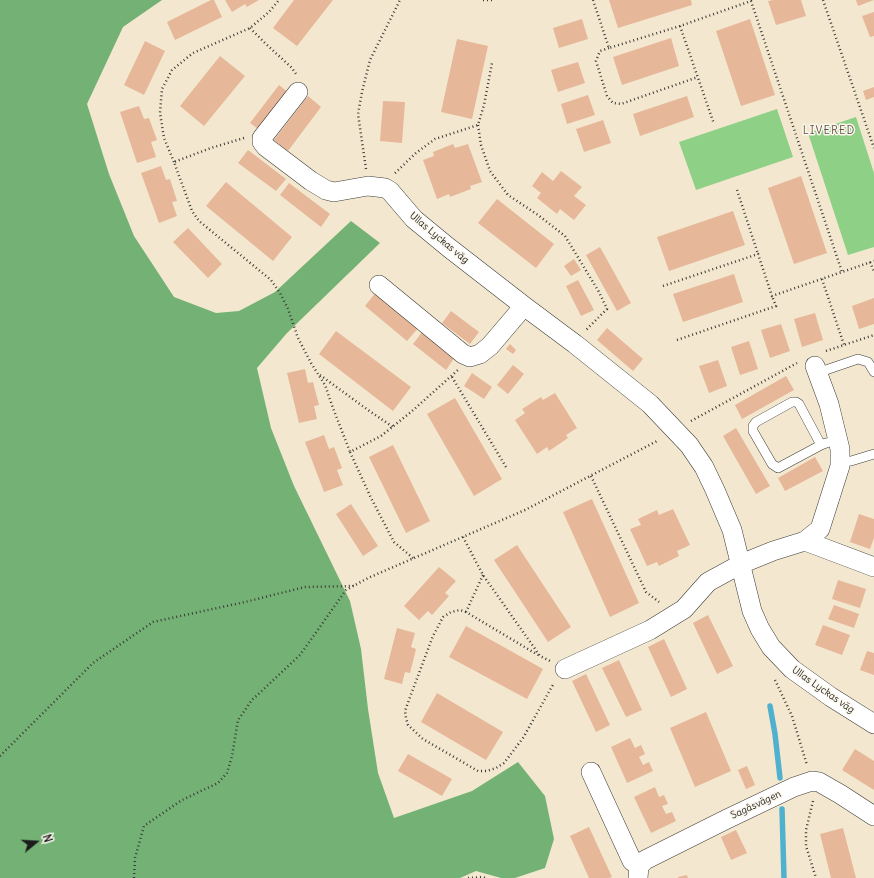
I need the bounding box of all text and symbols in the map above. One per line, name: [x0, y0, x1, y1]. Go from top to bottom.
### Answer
district label: LIVERED: [803, 124, 855, 138]
street label: Ullas Lyckas väg: [407, 210, 471, 266]
street label: Ullas Lyckas väg: [789, 664, 857, 716]
street label: Sagåsvägen: [729, 788, 783, 822]
north arrow: [16, 822, 56, 862]
text: N: [40, 833, 55, 844]

